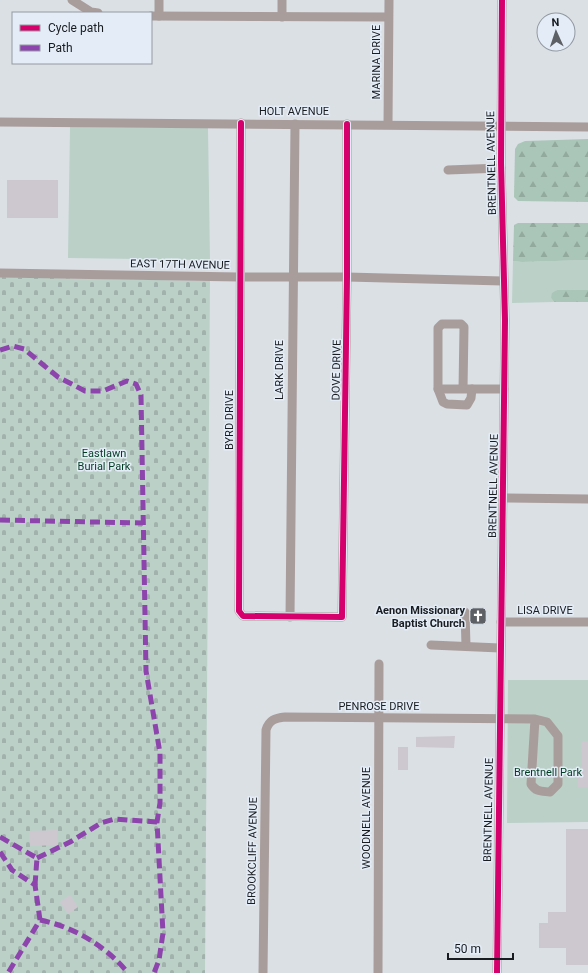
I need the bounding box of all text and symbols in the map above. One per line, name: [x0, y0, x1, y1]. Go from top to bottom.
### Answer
legend: [12, 12, 152, 64]
north arrow: [536, 12, 576, 52]
text: N: [551, 16, 560, 29]
text: Cycle path: [48, 21, 104, 35]
street label: MARINA DRIVE: [370, 25, 383, 99]
text: Path: [48, 41, 73, 55]
street label: HOLT AVENUE: [259, 105, 329, 118]
street label: BRENTNELL AVENUE: [484, 111, 499, 215]
street label: EAST 17TH AVENUE: [130, 257, 230, 272]
street label: DOVE DRIVE: [329, 339, 344, 401]
street label: LARK DRIVE: [273, 340, 286, 400]
street label: BYRD DRIVE: [223, 390, 236, 450]
street label: BRENTNELL AVENUE: [486, 434, 501, 538]
park label: Eastlawn Burial Park: [78, 447, 131, 473]
place label: Aenon Missionary Baptist Church: [376, 604, 465, 630]
street label: LISA DRIVE: [517, 604, 573, 617]
church icon: Aenon Missionary Baptist Church: [468, 606, 488, 626]
street label: PENROSE DRIVE: [338, 700, 420, 713]
street label: BRENTNELL AVENUE: [481, 758, 496, 862]
park label: Brentnell Park: [514, 766, 582, 779]
street label: WOODNELL AVENUE: [360, 767, 373, 869]
street label: BROOKCLIFF AVENUE: [245, 797, 260, 905]
scale bar: [448, 935, 513, 961]
text: 50 m: [454, 942, 481, 956]

